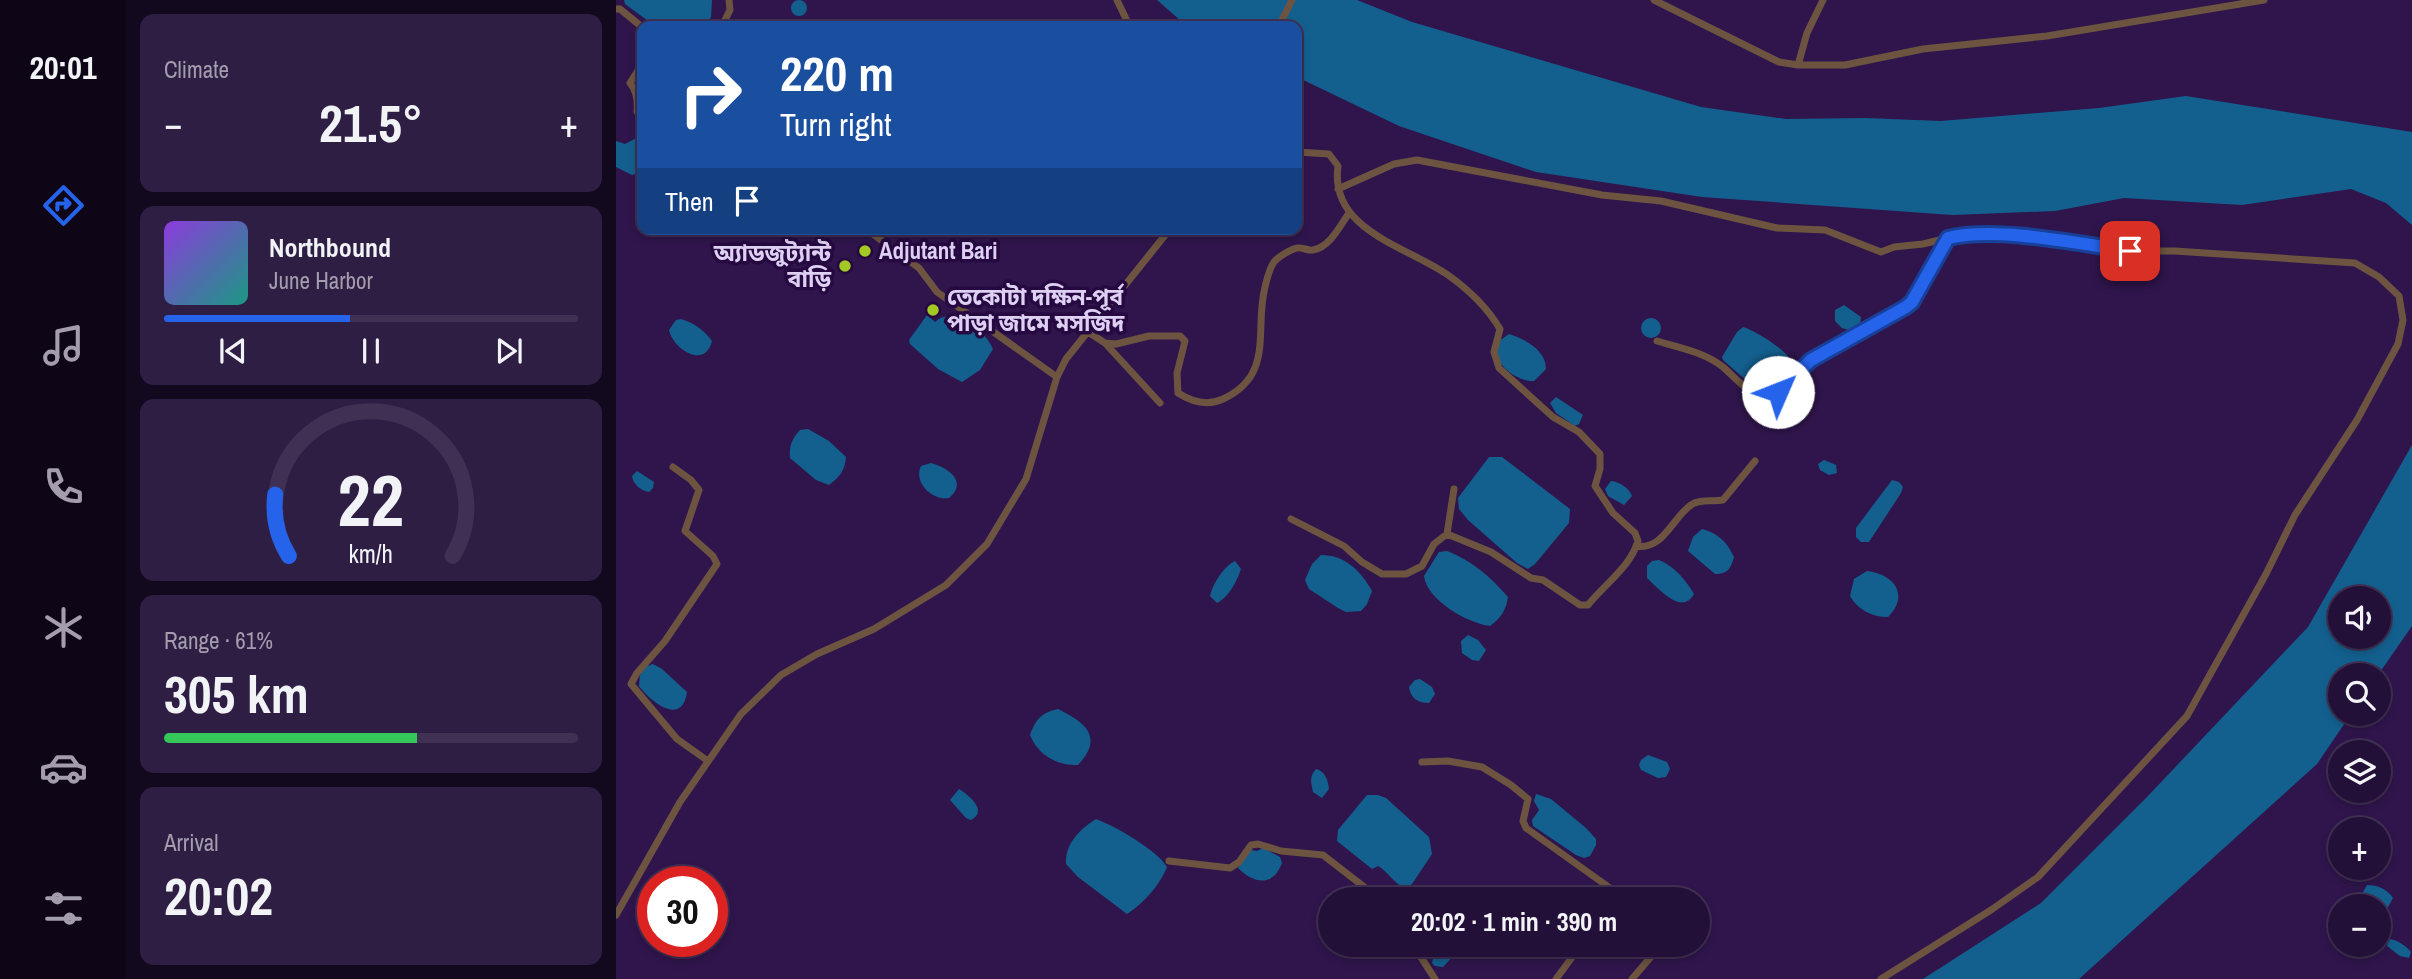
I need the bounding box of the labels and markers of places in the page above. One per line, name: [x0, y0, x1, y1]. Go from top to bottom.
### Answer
pin: [2100, 221, 2160, 281]
place label: Adjutant Bari: [879, 235, 997, 266]
place label: অ্যাডজুট্যান্ট বাড়ি: [713, 237, 832, 294]
marker: Adjutant Bari: [857, 243, 873, 259]
marker: অ্যাডজুট্যান্ট বাড়ি: [837, 258, 853, 274]
place label: তেকোটা দক্ষিন-পূর্ব পাড়া জামে মসজিদ: [947, 281, 1125, 338]
marker: তেকোটা দক্ষিন-পূর্ব পাড়া জামে মসজিদ: [925, 302, 941, 318]

